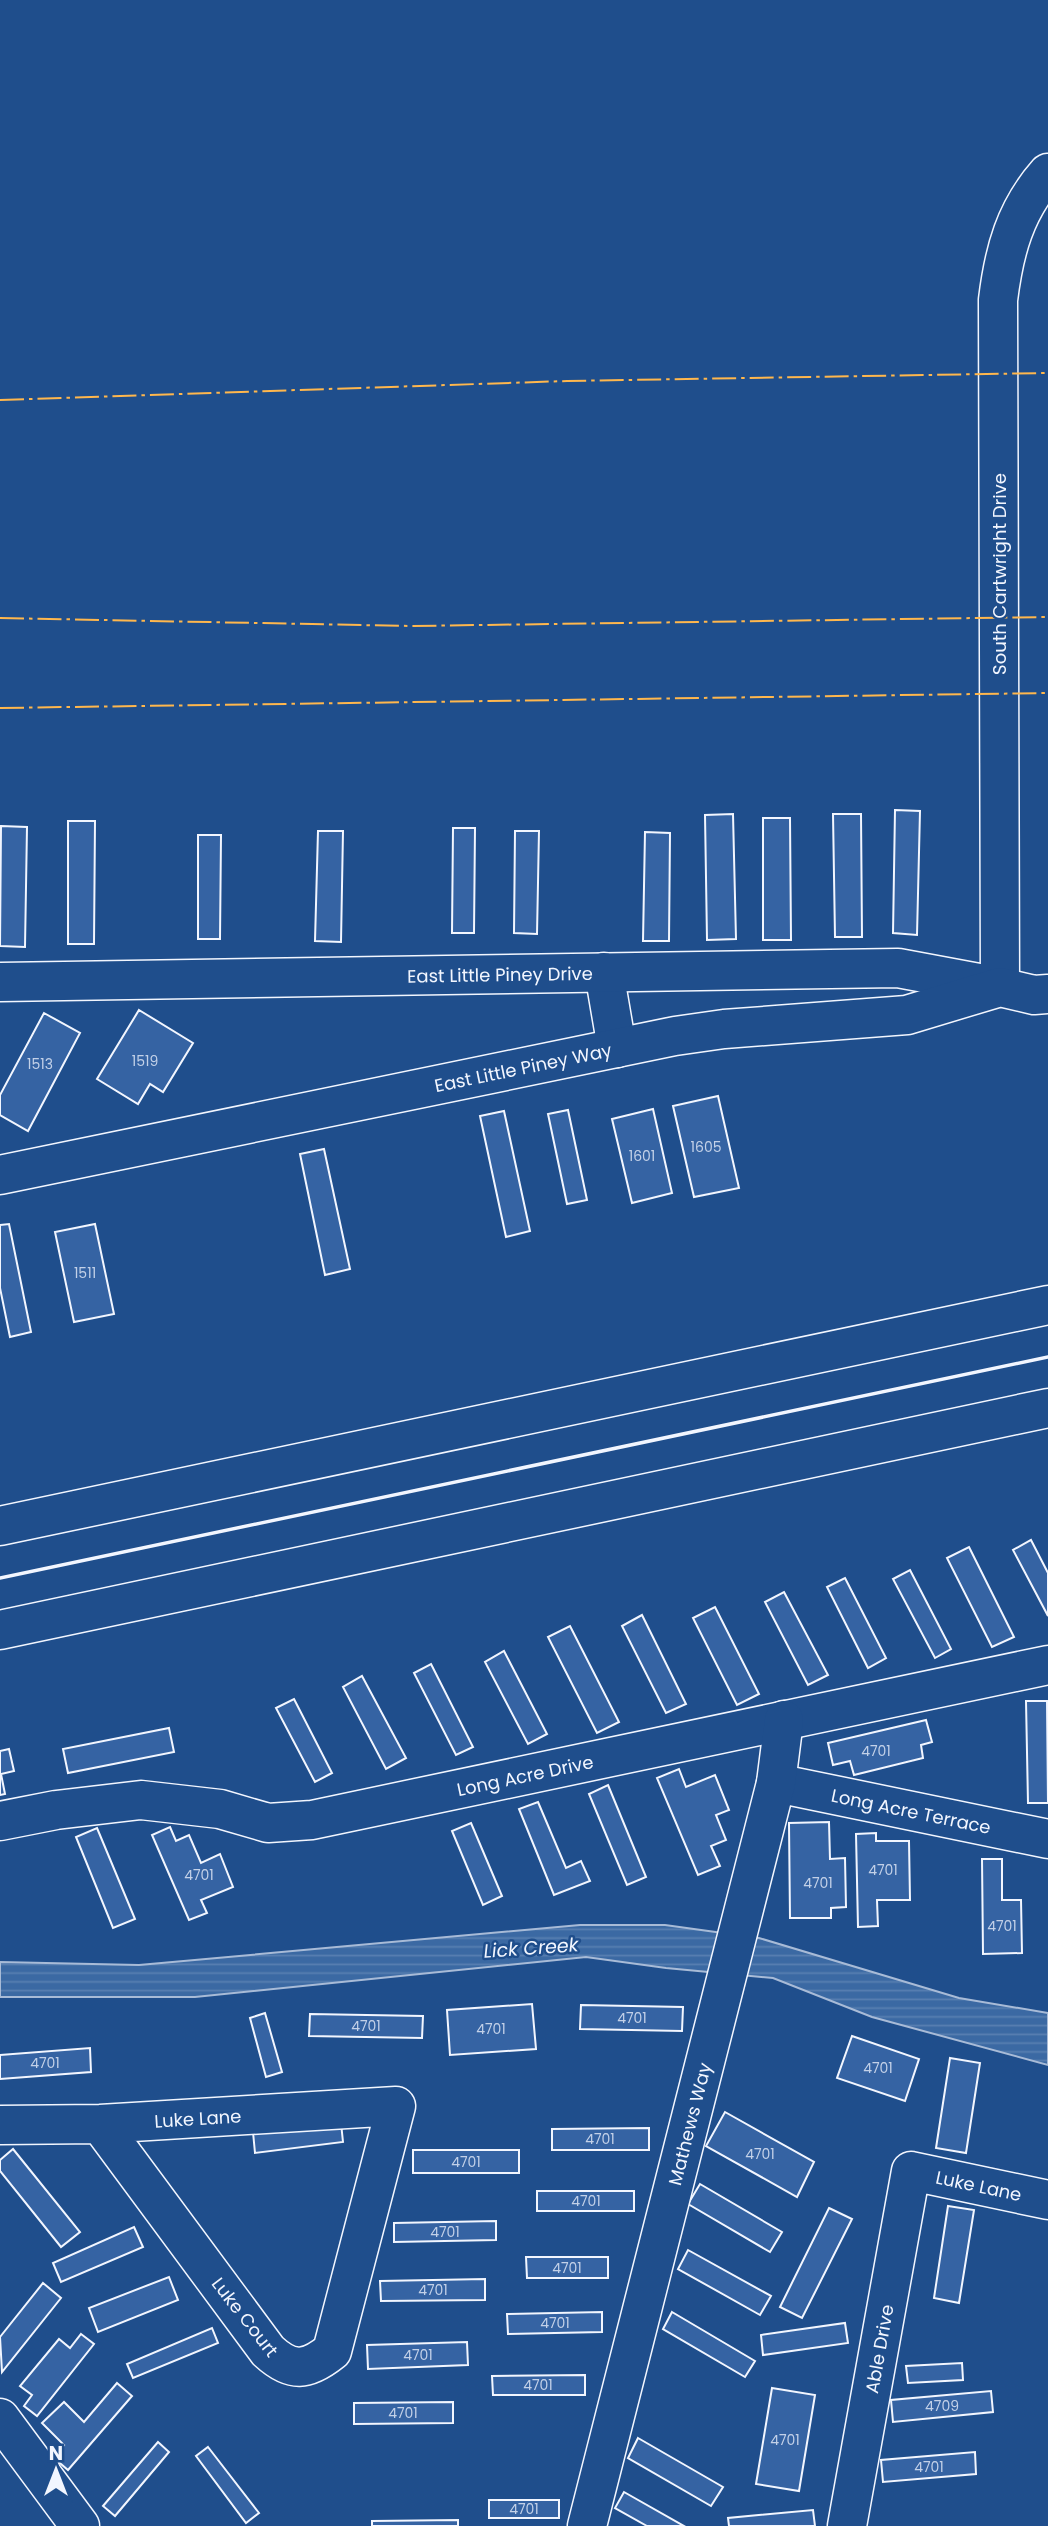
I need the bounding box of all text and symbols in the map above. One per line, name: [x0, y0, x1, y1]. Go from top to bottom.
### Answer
street label: South Cartwright Drive: [987, 473, 1012, 675]
street label: East Little Piney Drive: [407, 960, 593, 988]
street label: East Little Piney Way: [432, 1037, 614, 1098]
house number: 1519: [132, 1051, 158, 1071]
house number: 1513: [27, 1054, 53, 1074]
house number: 1605: [691, 1137, 721, 1157]
house number: 1601: [629, 1146, 655, 1166]
house number: 1511: [74, 1263, 96, 1283]
house number: 4701: [861, 1741, 891, 1761]
street label: Long Acre Drive: [455, 1749, 596, 1802]
street label: Long Acre Terrace: [829, 1782, 993, 1839]
house number: 4701: [868, 1860, 898, 1880]
house number: 4701: [184, 1865, 214, 1885]
house number: 4701: [803, 1873, 833, 1893]
house number: 4701: [987, 1916, 1017, 1936]
water label: Lick Creek: [483, 1931, 581, 1965]
house number: 4701: [617, 2008, 647, 2028]
house number: 4701: [351, 2016, 381, 2036]
house number: 4701: [476, 2019, 506, 2039]
house number: 4701: [30, 2053, 60, 2073]
house number: 4701: [863, 2058, 893, 2078]
street label: Mathews Way: [662, 2060, 717, 2188]
street label: Luke Lane: [154, 2103, 242, 2133]
house number: 4701: [585, 2129, 615, 2149]
house number: 4701: [745, 2144, 775, 2164]
house number: 4701: [451, 2152, 481, 2172]
street label: Luke Lane: [934, 2164, 1024, 2207]
house number: 4701: [571, 2191, 601, 2211]
house number: 4701: [430, 2222, 460, 2242]
house number: 4701: [552, 2258, 582, 2278]
street label: Luke Court: [206, 2272, 284, 2362]
house number: 4701: [418, 2280, 448, 2300]
street label: Able Drive: [859, 2302, 899, 2395]
house number: 4701: [540, 2313, 570, 2333]
house number: 4701: [403, 2345, 433, 2365]
house number: 4701: [523, 2375, 553, 2395]
house number: 4709: [925, 2396, 959, 2416]
house number: 4701: [388, 2403, 418, 2423]
house number: 4701: [770, 2430, 800, 2450]
north arrow: [21, 2435, 91, 2505]
text: N: [49, 2440, 63, 2467]
house number: 4701: [914, 2457, 944, 2477]
house number: 4701: [509, 2499, 539, 2519]

